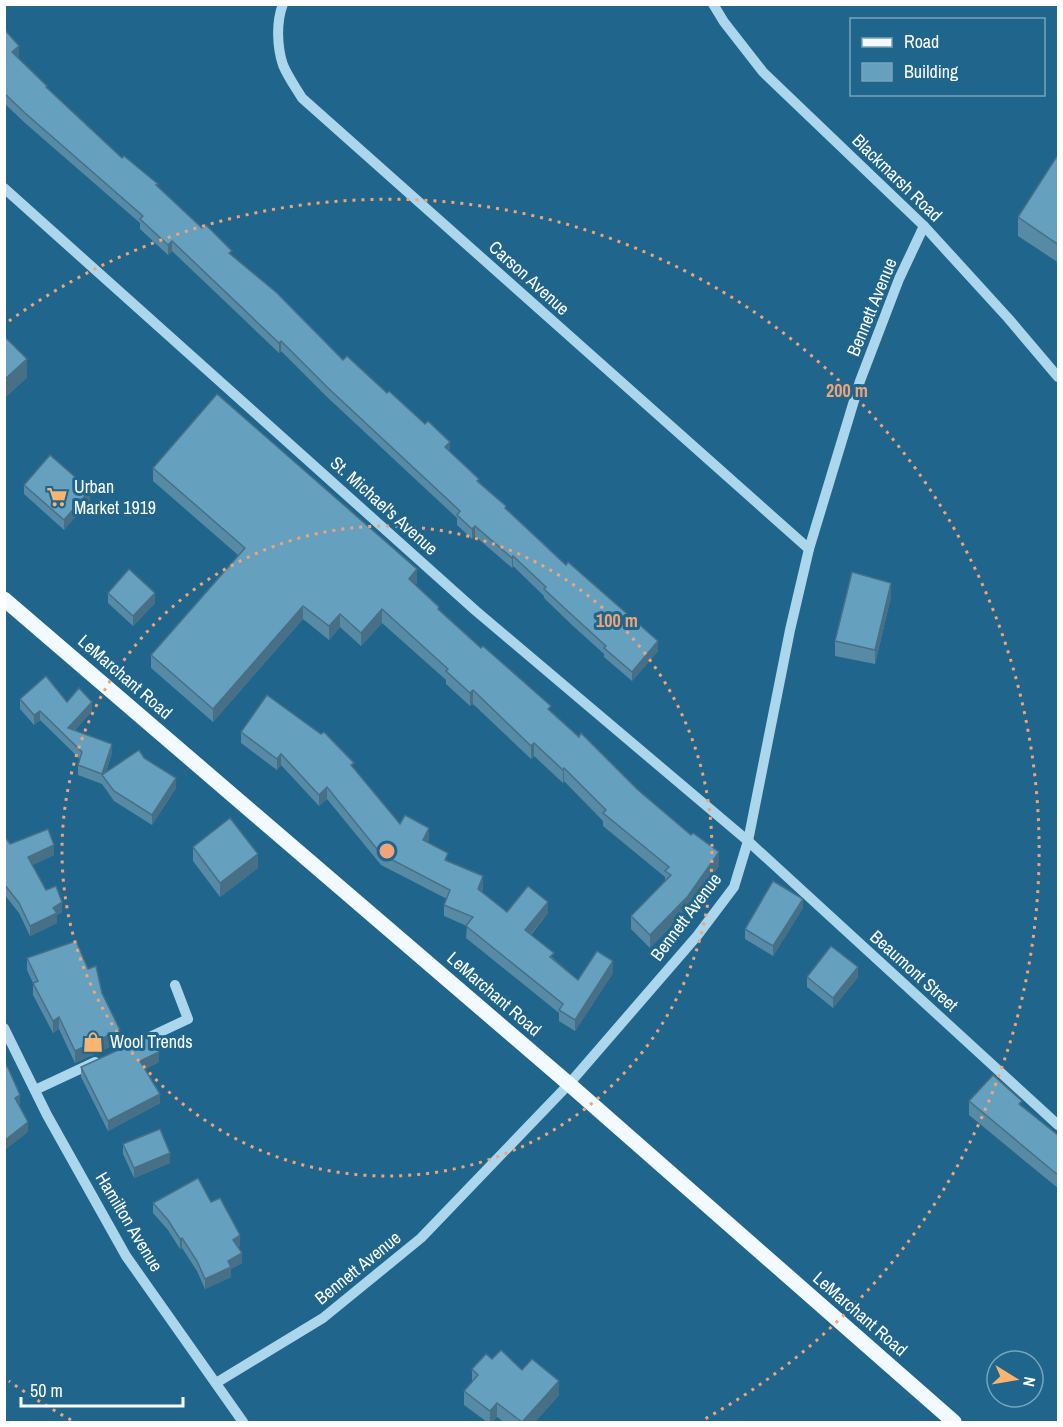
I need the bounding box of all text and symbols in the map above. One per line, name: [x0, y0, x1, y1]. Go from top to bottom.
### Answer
legend: [850, 18, 1045, 96]
text: Road: [904, 29, 939, 54]
text: Building: [904, 59, 959, 84]
street label: Blackmarsh Road: [847, 128, 948, 227]
street label: Carson Avenue: [484, 235, 575, 321]
street label: Bennett Avenue: [840, 254, 903, 360]
text: 200 m: [826, 378, 868, 403]
street label: St. Michael's Avenue: [325, 450, 444, 561]
place label: Urban Market 1919: [74, 474, 156, 520]
supermarket icon: Urban Market 1919: [45, 485, 69, 509]
text: 100 m: [596, 608, 638, 633]
street label: LeMarchant Road: [73, 629, 178, 725]
centre of rings: [377, 841, 397, 861]
street label: Bennett Avenue: [644, 868, 727, 966]
street label: Beaumont Street: [865, 924, 964, 1017]
street label: LeMarchant Road: [442, 946, 547, 1042]
place label: Wool Trends: [110, 1029, 193, 1054]
shop icon: Wool Trends: [81, 1030, 105, 1054]
street label: Hamilton Avenue: [90, 1167, 169, 1276]
street label: Bennett Avenue: [309, 1225, 406, 1310]
street label: LeMarchant Road: [808, 1266, 913, 1362]
north arrow: [985, 1349, 1045, 1409]
scale bar: [21, 1370, 183, 1408]
text: N: [1018, 1375, 1041, 1389]
text: 50 m: [30, 1378, 63, 1403]

